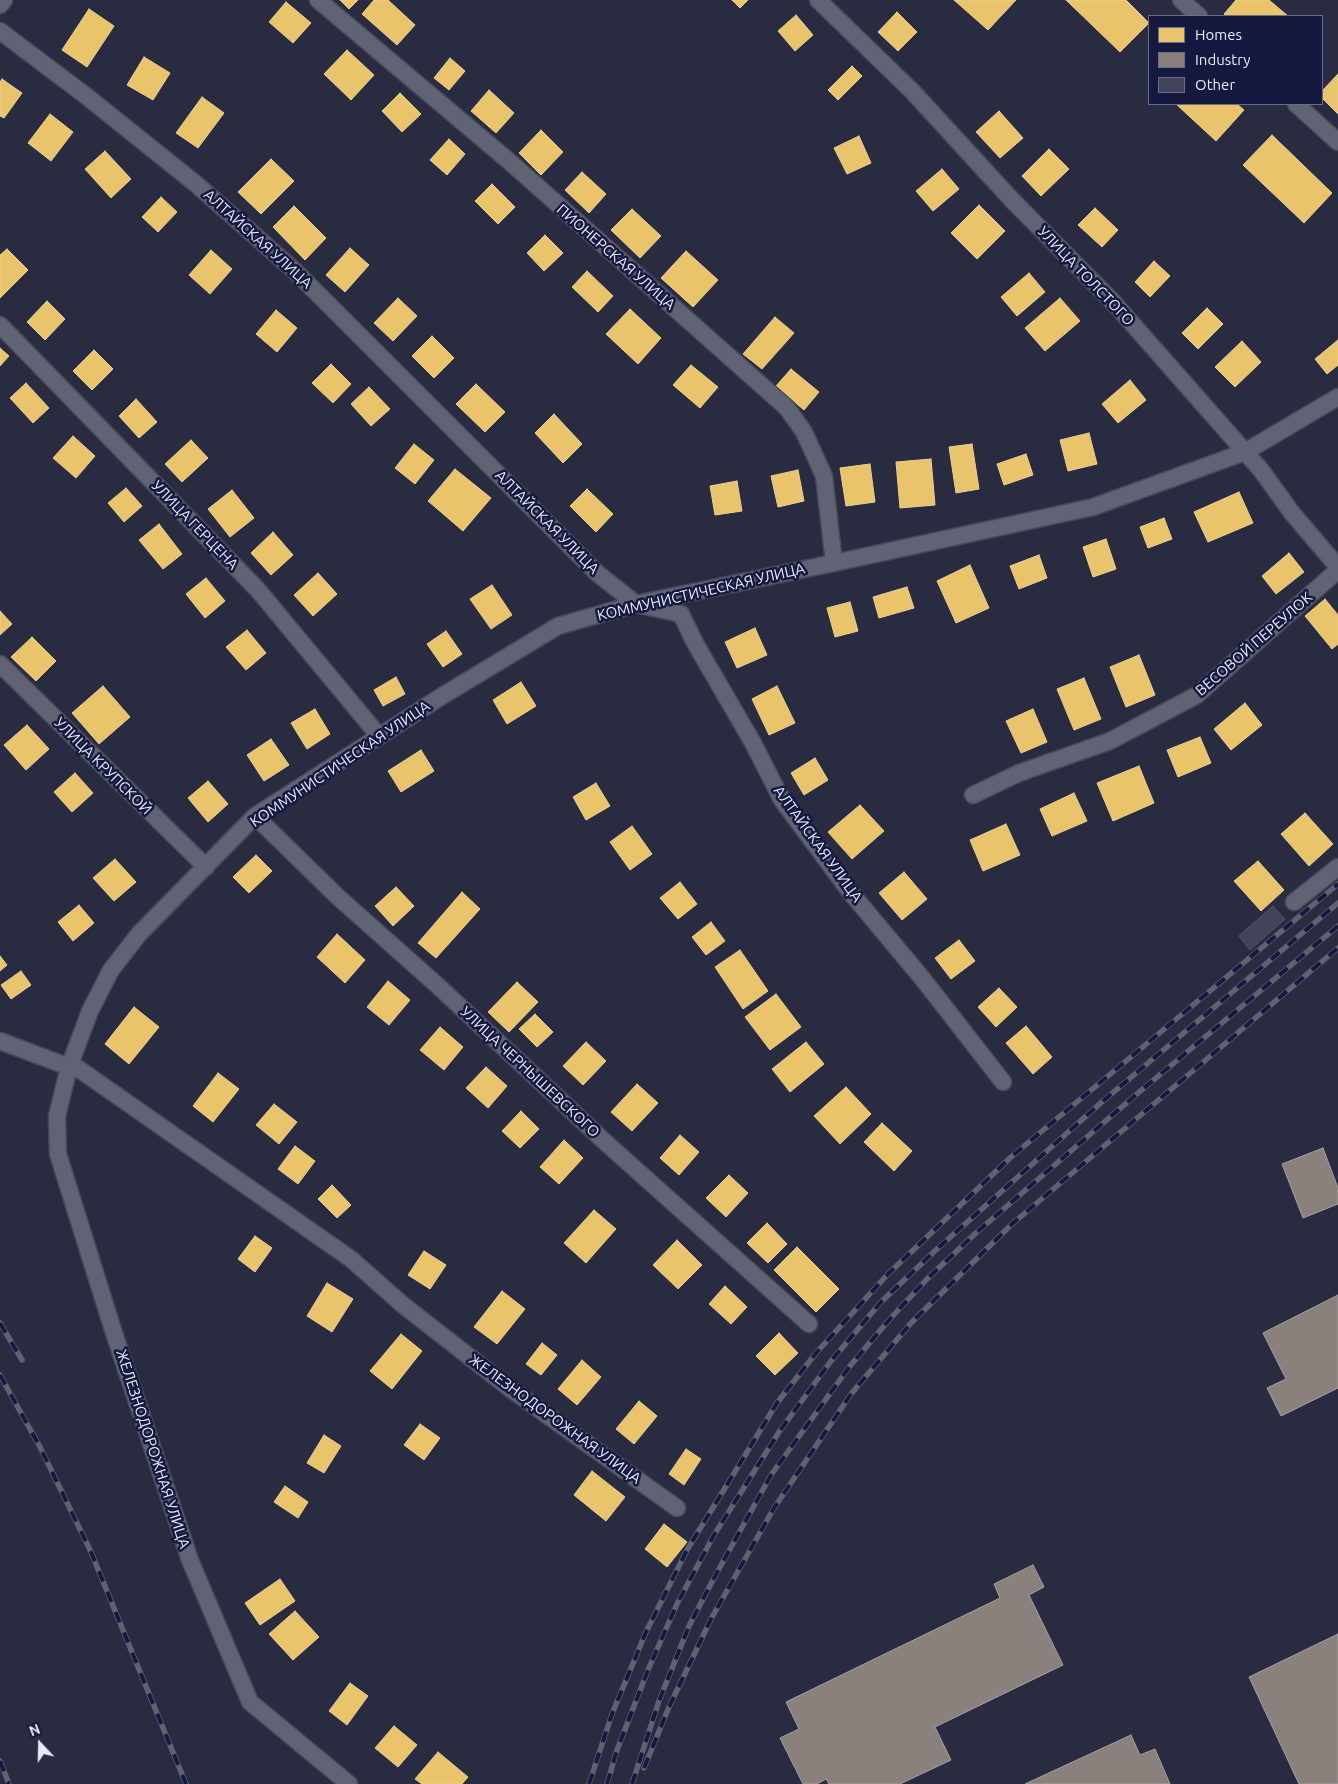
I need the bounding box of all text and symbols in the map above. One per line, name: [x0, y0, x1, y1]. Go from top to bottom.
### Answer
legend: [1148, 15, 1323, 105]
text: Homes: [1195, 26, 1242, 43]
text: Industry: [1195, 51, 1250, 68]
text: Other: [1195, 76, 1235, 93]
street label: АЛТАЙСКАЯ УЛИЦА: [200, 186, 316, 292]
street label: ПИОНЕРСКАЯ УЛИЦА: [553, 201, 679, 313]
street label: УЛИЦА ТОЛСТОГО: [1034, 223, 1138, 329]
street label: АЛТАЙСКАЯ УЛИЦА: [491, 466, 603, 578]
street label: УЛИЦА ГЕРЦЕНА: [148, 477, 242, 573]
street label: КОММУНИСТИЧЕСКАЯ УЛИЦА: [595, 559, 807, 625]
street label: ВЕСОВОЙ ПЕРЕУЛОК: [1192, 588, 1316, 700]
street label: КОММУНИСТИЧЕСКАЯ УЛИЦА: [247, 697, 433, 831]
street label: УЛИЦА КРУПСКОЙ: [51, 714, 155, 818]
street label: АЛТАЙСКАЯ УЛИЦА: [770, 782, 866, 906]
street label: УЛИЦА ЧЕРНЫШЕВСКОГО: [457, 1003, 603, 1141]
street label: ЖЕЛЕЗНОДОРОЖНАЯ УЛИЦА: [112, 1347, 194, 1551]
street label: ЖЕЛЕЗНОДОРОЖНАЯ УЛИЦА: [465, 1351, 645, 1487]
north arrow: [15, 1719, 65, 1769]
text: N: [27, 1721, 42, 1739]

